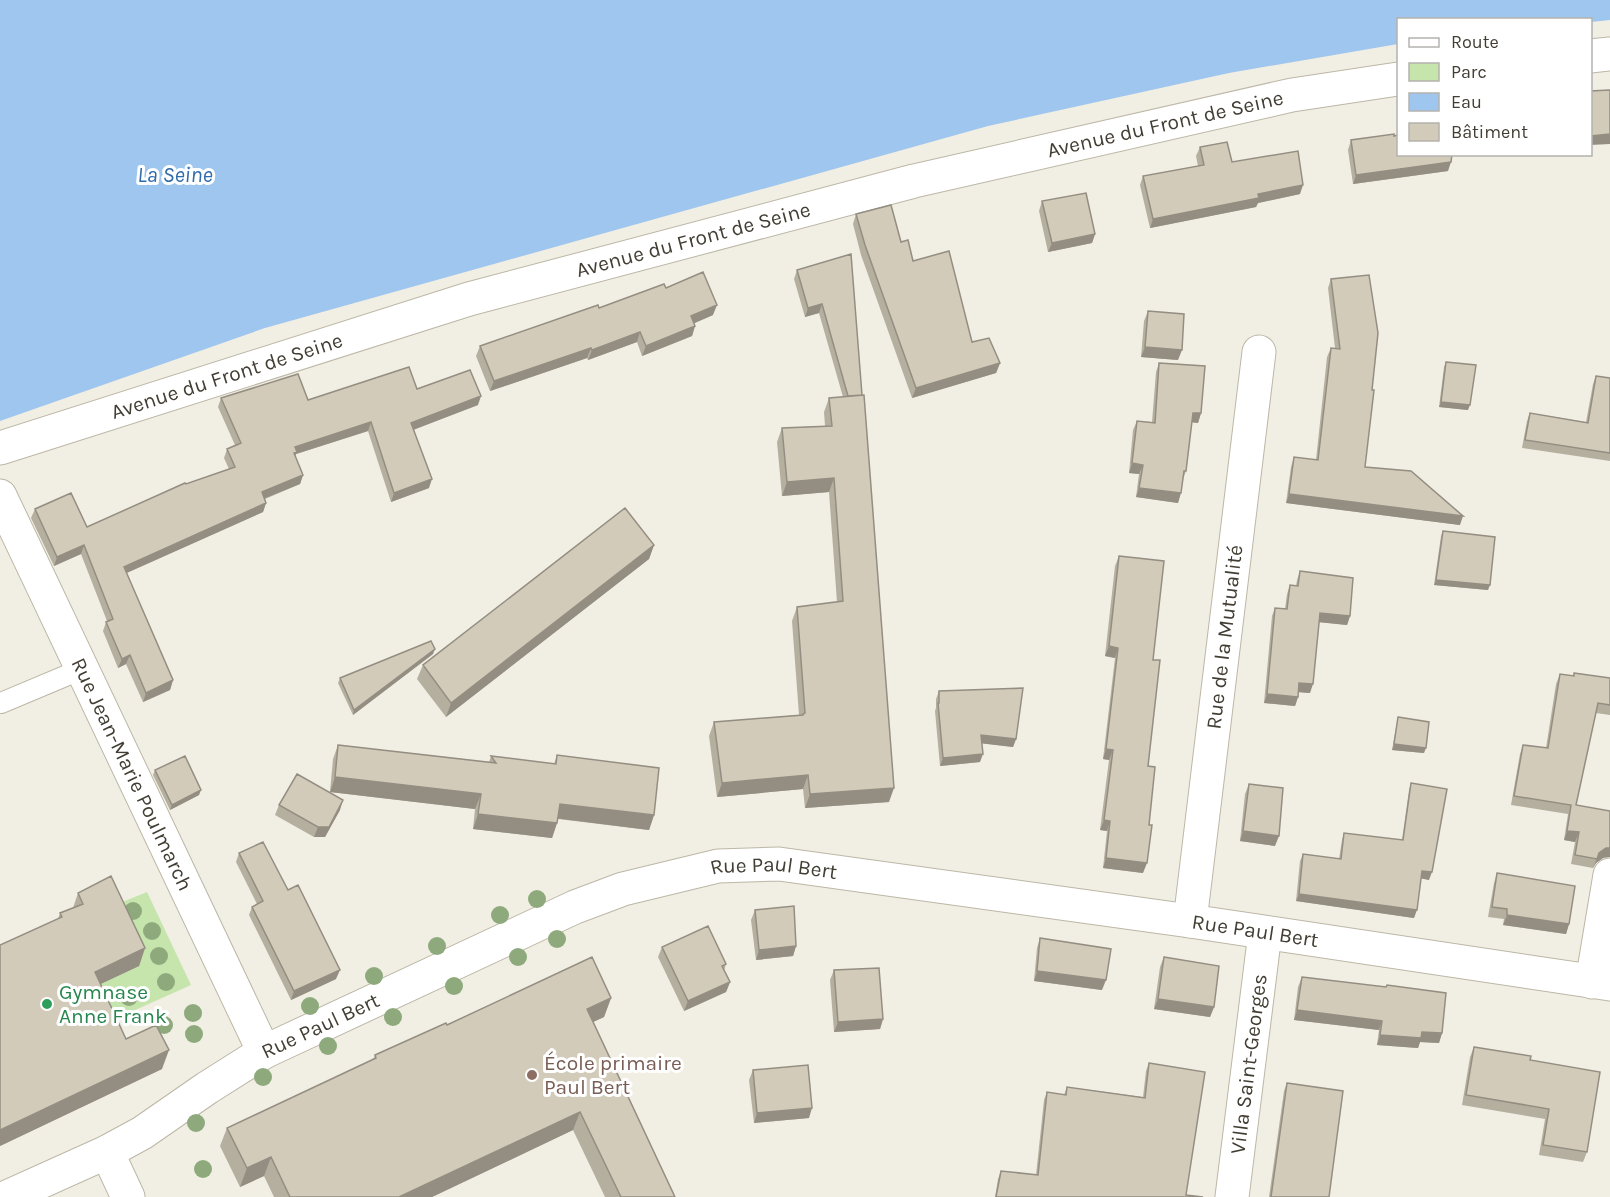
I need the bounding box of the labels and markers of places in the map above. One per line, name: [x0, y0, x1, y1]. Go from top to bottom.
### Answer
place label: Gymnase Anne Frank: [59, 980, 167, 1028]
marker: Gymnase Anne Frank: [40, 997, 54, 1011]
place label: École primaire Paul Bert: [544, 1051, 682, 1099]
marker: École primaire Paul Bert: [525, 1068, 539, 1082]

